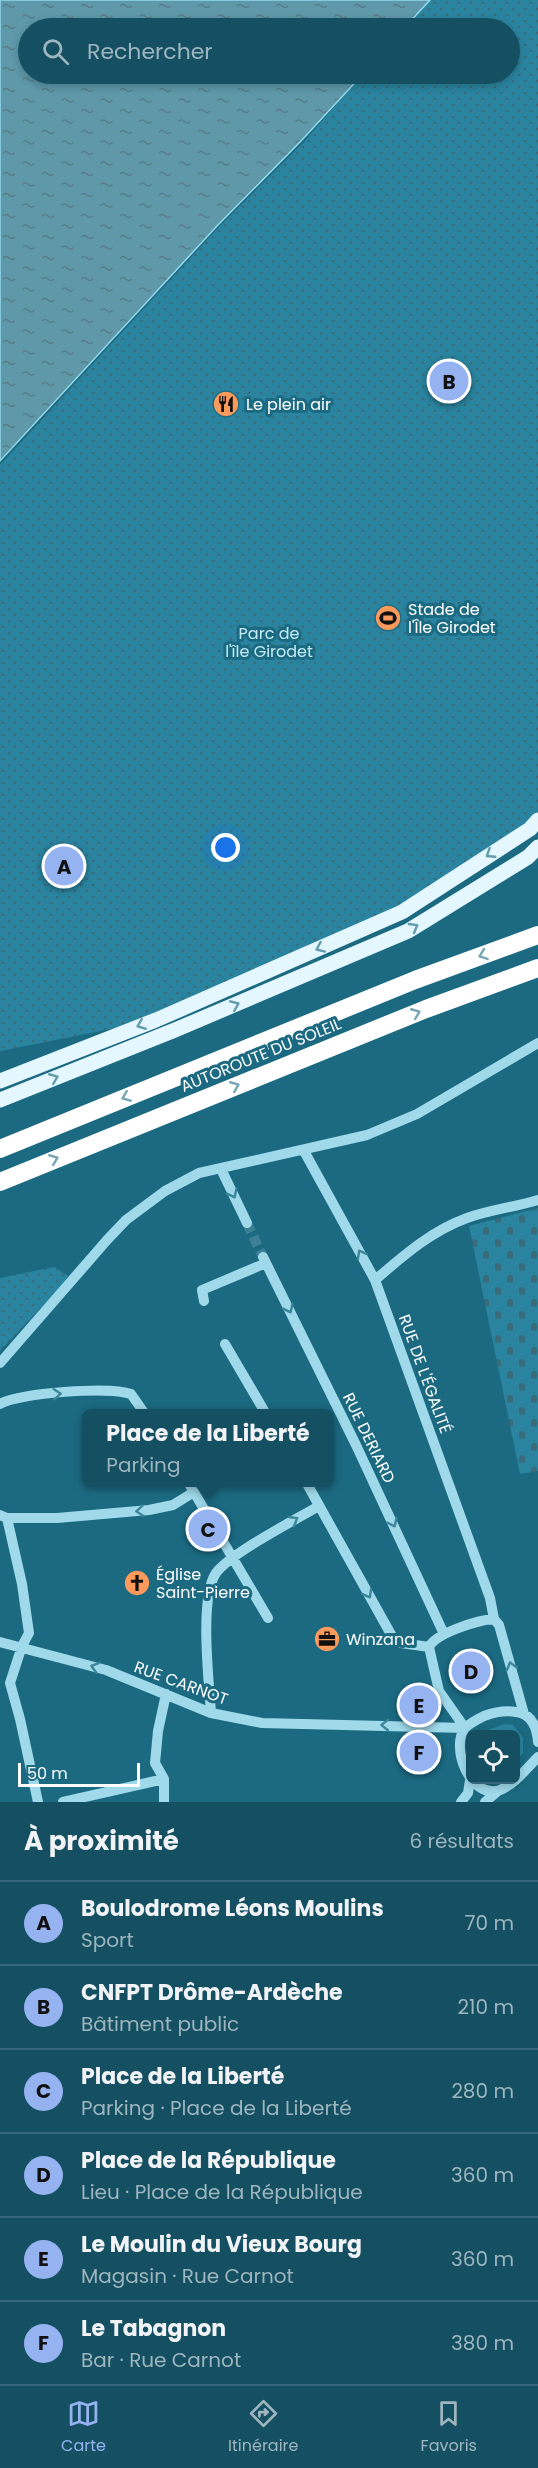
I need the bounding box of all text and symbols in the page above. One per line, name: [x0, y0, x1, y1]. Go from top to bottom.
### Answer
search box: [18, 18, 520, 84]
icon: search: [39, 35, 72, 68]
text: Rechercher: [87, 36, 213, 67]
pin: B: [430, 358, 468, 404]
restaurant icon: Le plein air: [211, 389, 241, 419]
place label: Le plein air: [246, 393, 331, 416]
place label: Stade de l'Île Girodet: [408, 598, 496, 639]
sports icon: Stade de l'Île Girodet: [373, 603, 403, 633]
park label: Parc de l'île Girodet: [225, 622, 313, 663]
your location: [211, 833, 240, 862]
pin: A: [44, 844, 84, 888]
one-way arrow: [486, 847, 497, 858]
one-way arrow: [408, 923, 418, 935]
one-way arrow: [315, 940, 326, 952]
one-way arrow: [478, 948, 489, 961]
one-way arrow: [229, 1000, 240, 1012]
one-way arrow: [409, 1008, 420, 1020]
street label: AUTOROUTE DU SOLEIL: [177, 1012, 345, 1098]
one-way arrow: [136, 1018, 147, 1031]
one-way arrow: [48, 1073, 59, 1085]
one-way arrow: [229, 1081, 240, 1094]
one-way arrow: [121, 1090, 132, 1102]
one-way arrow: [48, 1154, 59, 1166]
one-way arrow: [225, 1187, 237, 1198]
one-way arrow: [357, 1250, 368, 1260]
one-way arrow: [282, 1303, 294, 1314]
street label: RUE DE L'ÉGALITÉ: [393, 1311, 457, 1437]
one-way arrow: [52, 1388, 62, 1401]
street label: RUE DERIARD: [337, 1389, 401, 1487]
popup: [82, 1409, 334, 1487]
text: Place de la Liberté: [106, 1418, 310, 1449]
text: Parking: [106, 1451, 180, 1479]
one-way arrow: [135, 1504, 144, 1517]
pin: C: [188, 1506, 228, 1552]
one-way arrow: [288, 1516, 298, 1528]
one-way arrow: [386, 1516, 398, 1527]
place label: Église Saint-Pierre: [156, 1563, 250, 1604]
church icon: Église Saint-Pierre: [122, 1568, 152, 1598]
one-way arrow: [361, 1587, 372, 1598]
office icon: Winzana: [312, 1624, 342, 1654]
place label: Winzana: [346, 1628, 415, 1651]
pin: D: [452, 1648, 490, 1694]
street label: RUE CARNOT: [131, 1655, 231, 1711]
one-way arrow: [505, 1661, 518, 1671]
one-way arrow: [90, 1662, 100, 1675]
pin: E: [400, 1682, 438, 1728]
one-way arrow: [381, 1719, 390, 1732]
pin: F: [400, 1730, 438, 1774]
map controls: [466, 1730, 520, 1784]
button: locate: [466, 1730, 520, 1784]
scale bar: [18, 1760, 140, 1788]
text: 50 m: [27, 1762, 68, 1785]
text: À proximité: [24, 1823, 179, 1859]
text: 6 résultats: [409, 1827, 514, 1855]
text: Boulodrome Léons Moulins: [81, 1893, 384, 1924]
text: A: [36, 1909, 51, 1937]
text: 70 m: [465, 1909, 514, 1937]
text: Sport: [81, 1926, 134, 1954]
text: CNFPT Drôme-Ardèche: [81, 1977, 343, 2008]
text: B: [37, 1993, 50, 2021]
text: 210 m: [458, 1993, 514, 2021]
text: Bâtiment public: [81, 2010, 239, 2038]
text: Place de la Liberté: [81, 2061, 284, 2092]
text: C: [36, 2077, 51, 2105]
text: 280 m: [451, 2077, 514, 2105]
text: Parking · Place de la Liberté: [81, 2094, 352, 2122]
text: Place de la République: [81, 2145, 336, 2176]
text: D: [36, 2161, 51, 2189]
text: 360 m: [451, 2161, 514, 2189]
text: Lieu · Place de la République: [81, 2178, 363, 2206]
text: Le Moulin du Vieux Bourg: [81, 2229, 362, 2260]
text: E: [38, 2245, 49, 2273]
text: 360 m: [451, 2245, 514, 2273]
text: Magasin · Rue Carnot: [81, 2262, 294, 2290]
text: Le Tabagnon: [81, 2313, 226, 2344]
text: F: [38, 2329, 49, 2357]
text: 380 m: [451, 2329, 514, 2357]
text: Bar · Rue Carnot: [81, 2346, 241, 2374]
tab: Carte: [61, 2397, 106, 2458]
tab: Itinéraire: [228, 2397, 299, 2458]
tab: Favoris: [421, 2397, 477, 2458]

